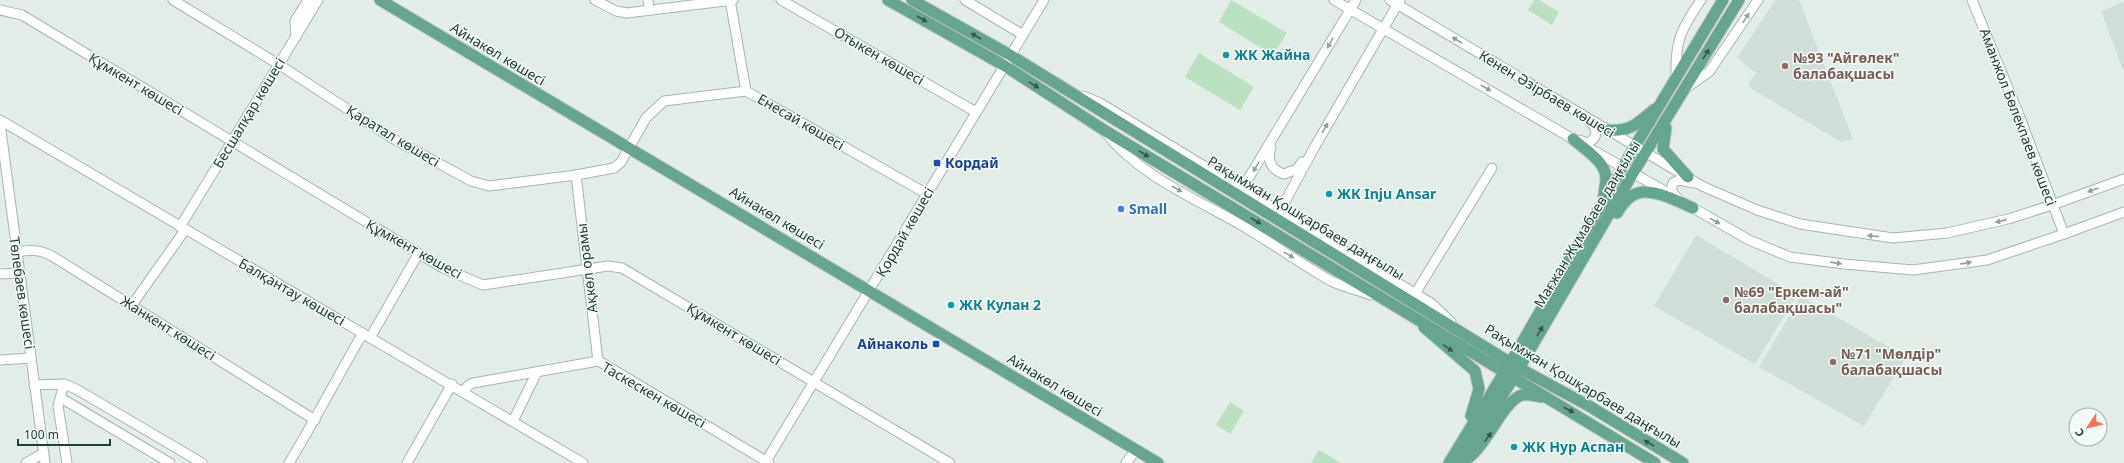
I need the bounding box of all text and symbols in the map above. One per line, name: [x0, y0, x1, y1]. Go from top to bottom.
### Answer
one-way arrow: [1742, 13, 1750, 23]
one-way arrow: [916, 16, 927, 23]
street label: Айнакөл көшесі: [447, 18, 549, 89]
street label: Отыкен көшесі: [831, 22, 928, 89]
street label: Аманжол Бөлекпаев көшесі: [1976, 25, 2061, 208]
one-way arrow: [970, 33, 982, 40]
one-way arrow: [1452, 36, 1462, 44]
one-way arrow: [1326, 37, 1333, 49]
place label: ЖК Жайна: [1234, 45, 1310, 64]
street label: Кенен Әзірбаев көшесі: [1476, 45, 1619, 142]
street label: Құмкент көшесі: [85, 48, 187, 119]
one-way arrow: [1703, 48, 1710, 60]
place label: №93 "Айгөлек" балабақшасы: [1793, 48, 1900, 83]
marker: ЖК Жайна: [1221, 50, 1231, 60]
street label: Бесшалқар көшесі: [208, 54, 289, 172]
marker: №93 "Айгөлек" балабақшасы: [1780, 61, 1790, 71]
one-way arrow: [1029, 81, 1039, 89]
one-way arrow: [1480, 85, 1492, 92]
street label: Енесай көшесі: [754, 89, 848, 154]
street label: Қаратал көшесі: [343, 100, 444, 171]
one-way arrow: [1322, 122, 1329, 134]
street label: Мағжан Жұмабаев даңғылы: [1529, 137, 1644, 311]
one-way arrow: [1138, 150, 1150, 157]
street label: Рақымжан Қошқарбаев даңғылы: [1204, 151, 1408, 284]
place label: Кордай: [945, 153, 999, 172]
marker: Кордай: [932, 158, 942, 168]
one-way arrow: [1253, 161, 1260, 173]
street label: Айнакөл көшесі: [726, 182, 828, 253]
street label: Қордай көшесі: [871, 183, 938, 280]
place label: ЖК Inju Ansar: [1337, 184, 1437, 203]
one-way arrow: [1171, 185, 1183, 192]
one-way arrow: [2087, 188, 2099, 194]
marker: ЖК Inju Ansar: [1324, 189, 1334, 199]
place label: Small: [1129, 199, 1167, 218]
marker: Small: [1116, 204, 1126, 214]
street label: Құмкент көшесі: [363, 214, 466, 283]
one-way arrow: [1250, 217, 1262, 224]
one-way arrow: [1709, 217, 1721, 224]
one-way arrow: [1995, 218, 2007, 224]
street label: Ақкөл орамы: [572, 222, 601, 314]
one-way arrow: [1866, 233, 1879, 239]
street label: Төлебаев көшесі: [5, 235, 40, 350]
one-way arrow: [1283, 252, 1295, 259]
street label: Балқантау көшесі: [236, 253, 349, 330]
one-way arrow: [1830, 260, 1842, 266]
one-way arrow: [1960, 260, 1972, 266]
place label: №69 "Еркем-ай" балабақшасы": [1734, 282, 1849, 317]
street label: Жанкент көшесі: [117, 291, 219, 364]
place label: ЖК Кулан 2: [959, 295, 1041, 314]
marker: №69 "Еркем-ай" балабақшасы": [1721, 295, 1731, 305]
street label: Құмкент көшесі: [683, 298, 785, 369]
marker: ЖК Кулан 2: [946, 300, 956, 310]
street label: Рақымжан Қошқарбаев даңғылы: [1481, 319, 1685, 452]
one-way arrow: [1537, 325, 1544, 337]
place label: Айнаколь: [857, 334, 928, 353]
marker: Айнаколь: [931, 339, 941, 349]
one-way arrow: [1443, 344, 1454, 352]
place label: №71 "Мөлдір" балабақшасы: [1841, 344, 1942, 379]
street label: Айнакөл көшесі: [1004, 349, 1106, 420]
street label: Таскескен көшесі: [599, 357, 710, 432]
marker: №71 "Мөлдір" балабақшасы: [1828, 357, 1838, 367]
one-way arrow: [1563, 407, 1574, 413]
north arrow: [2068, 407, 2108, 447]
scale bar: [18, 421, 110, 447]
text: 100 m: [24, 426, 59, 443]
text: С: [2071, 426, 2088, 440]
one-way arrow: [1484, 431, 1492, 442]
place label: ЖК Нур Аспан: [1522, 437, 1624, 456]
one-way arrow: [1643, 439, 1655, 446]
marker: ЖК Нур Аспан: [1509, 442, 1519, 452]

